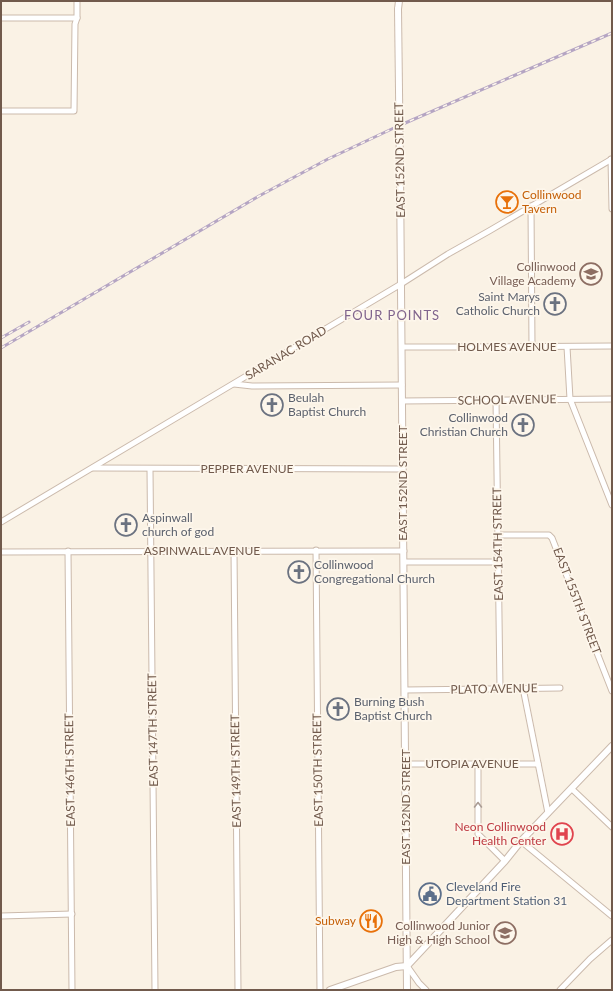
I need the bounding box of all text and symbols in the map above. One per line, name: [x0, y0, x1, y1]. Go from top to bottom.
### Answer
street label: EAST 152ND STREET: [391, 102, 408, 218]
place label: Collinwood Tavern: [522, 187, 582, 216]
bar icon: Collinwood Tavern: [494, 189, 520, 215]
place label: Collinwood Village Academy: [490, 259, 577, 288]
school or university icon: Collinwood Village Academy: [578, 261, 604, 287]
place label: Saint Marys Catholic Church: [456, 289, 540, 318]
church icon: Saint Marys Catholic Church: [542, 291, 568, 317]
district label: FOUR POINTS: [344, 307, 440, 323]
street label: SARANAC ROAD: [242, 322, 329, 383]
street label: HOLMES AVENUE: [457, 339, 557, 354]
place label: Beulah Baptist Church: [288, 390, 366, 419]
street label: SCHOOL AVENUE: [457, 391, 557, 408]
church icon: Beulah Baptist Church: [259, 392, 285, 418]
place label: Collinwood Christian Church: [420, 410, 508, 439]
church icon: Collinwood Christian Church: [510, 412, 536, 438]
street label: EAST 152ND STREET: [395, 425, 410, 541]
street label: PEPPER AVENUE: [200, 461, 294, 476]
street label: EAST 154TH STREET: [489, 487, 506, 601]
place label: Aspinwall church of god: [142, 510, 214, 539]
church icon: Aspinwall church of god: [113, 512, 139, 538]
street label: ASPINWALL AVENUE: [144, 543, 260, 558]
street label: EAST 155TH STREET: [550, 545, 605, 657]
place label: Collinwood Congregational Church: [314, 557, 435, 586]
church icon: Collinwood Congregational Church: [286, 559, 312, 585]
street label: EAST 147TH STREET: [144, 673, 161, 787]
street label: PLATO AVENUE: [450, 680, 538, 697]
place label: Burning Bush Baptist Church: [354, 694, 432, 723]
church icon: Burning Bush Baptist Church: [325, 696, 351, 722]
street label: EAST 146TH STREET: [61, 713, 78, 827]
street label: EAST 150TH STREET: [309, 713, 326, 827]
street label: EAST 149TH STREET: [227, 714, 244, 828]
street label: EAST 152ND STREET: [398, 749, 413, 865]
street label: UTOPIA AVENUE: [425, 756, 519, 771]
one-way arrow: [474, 802, 482, 808]
place label: Neon Collinwood Health Center: [455, 819, 547, 848]
hospital icon: Neon Collinwood Health Center: [549, 821, 575, 847]
place label: Cleveland Fire Department Station 31: [446, 879, 567, 908]
public building icon: Cleveland Fire Department Station 31: [417, 881, 443, 907]
restaurant icon: Subway: [358, 908, 384, 934]
place label: Subway: [315, 913, 357, 928]
place label: Collinwood Junior High & High School: [387, 918, 491, 947]
school or university icon: Collinwood Junior High & High School: [492, 920, 518, 946]

